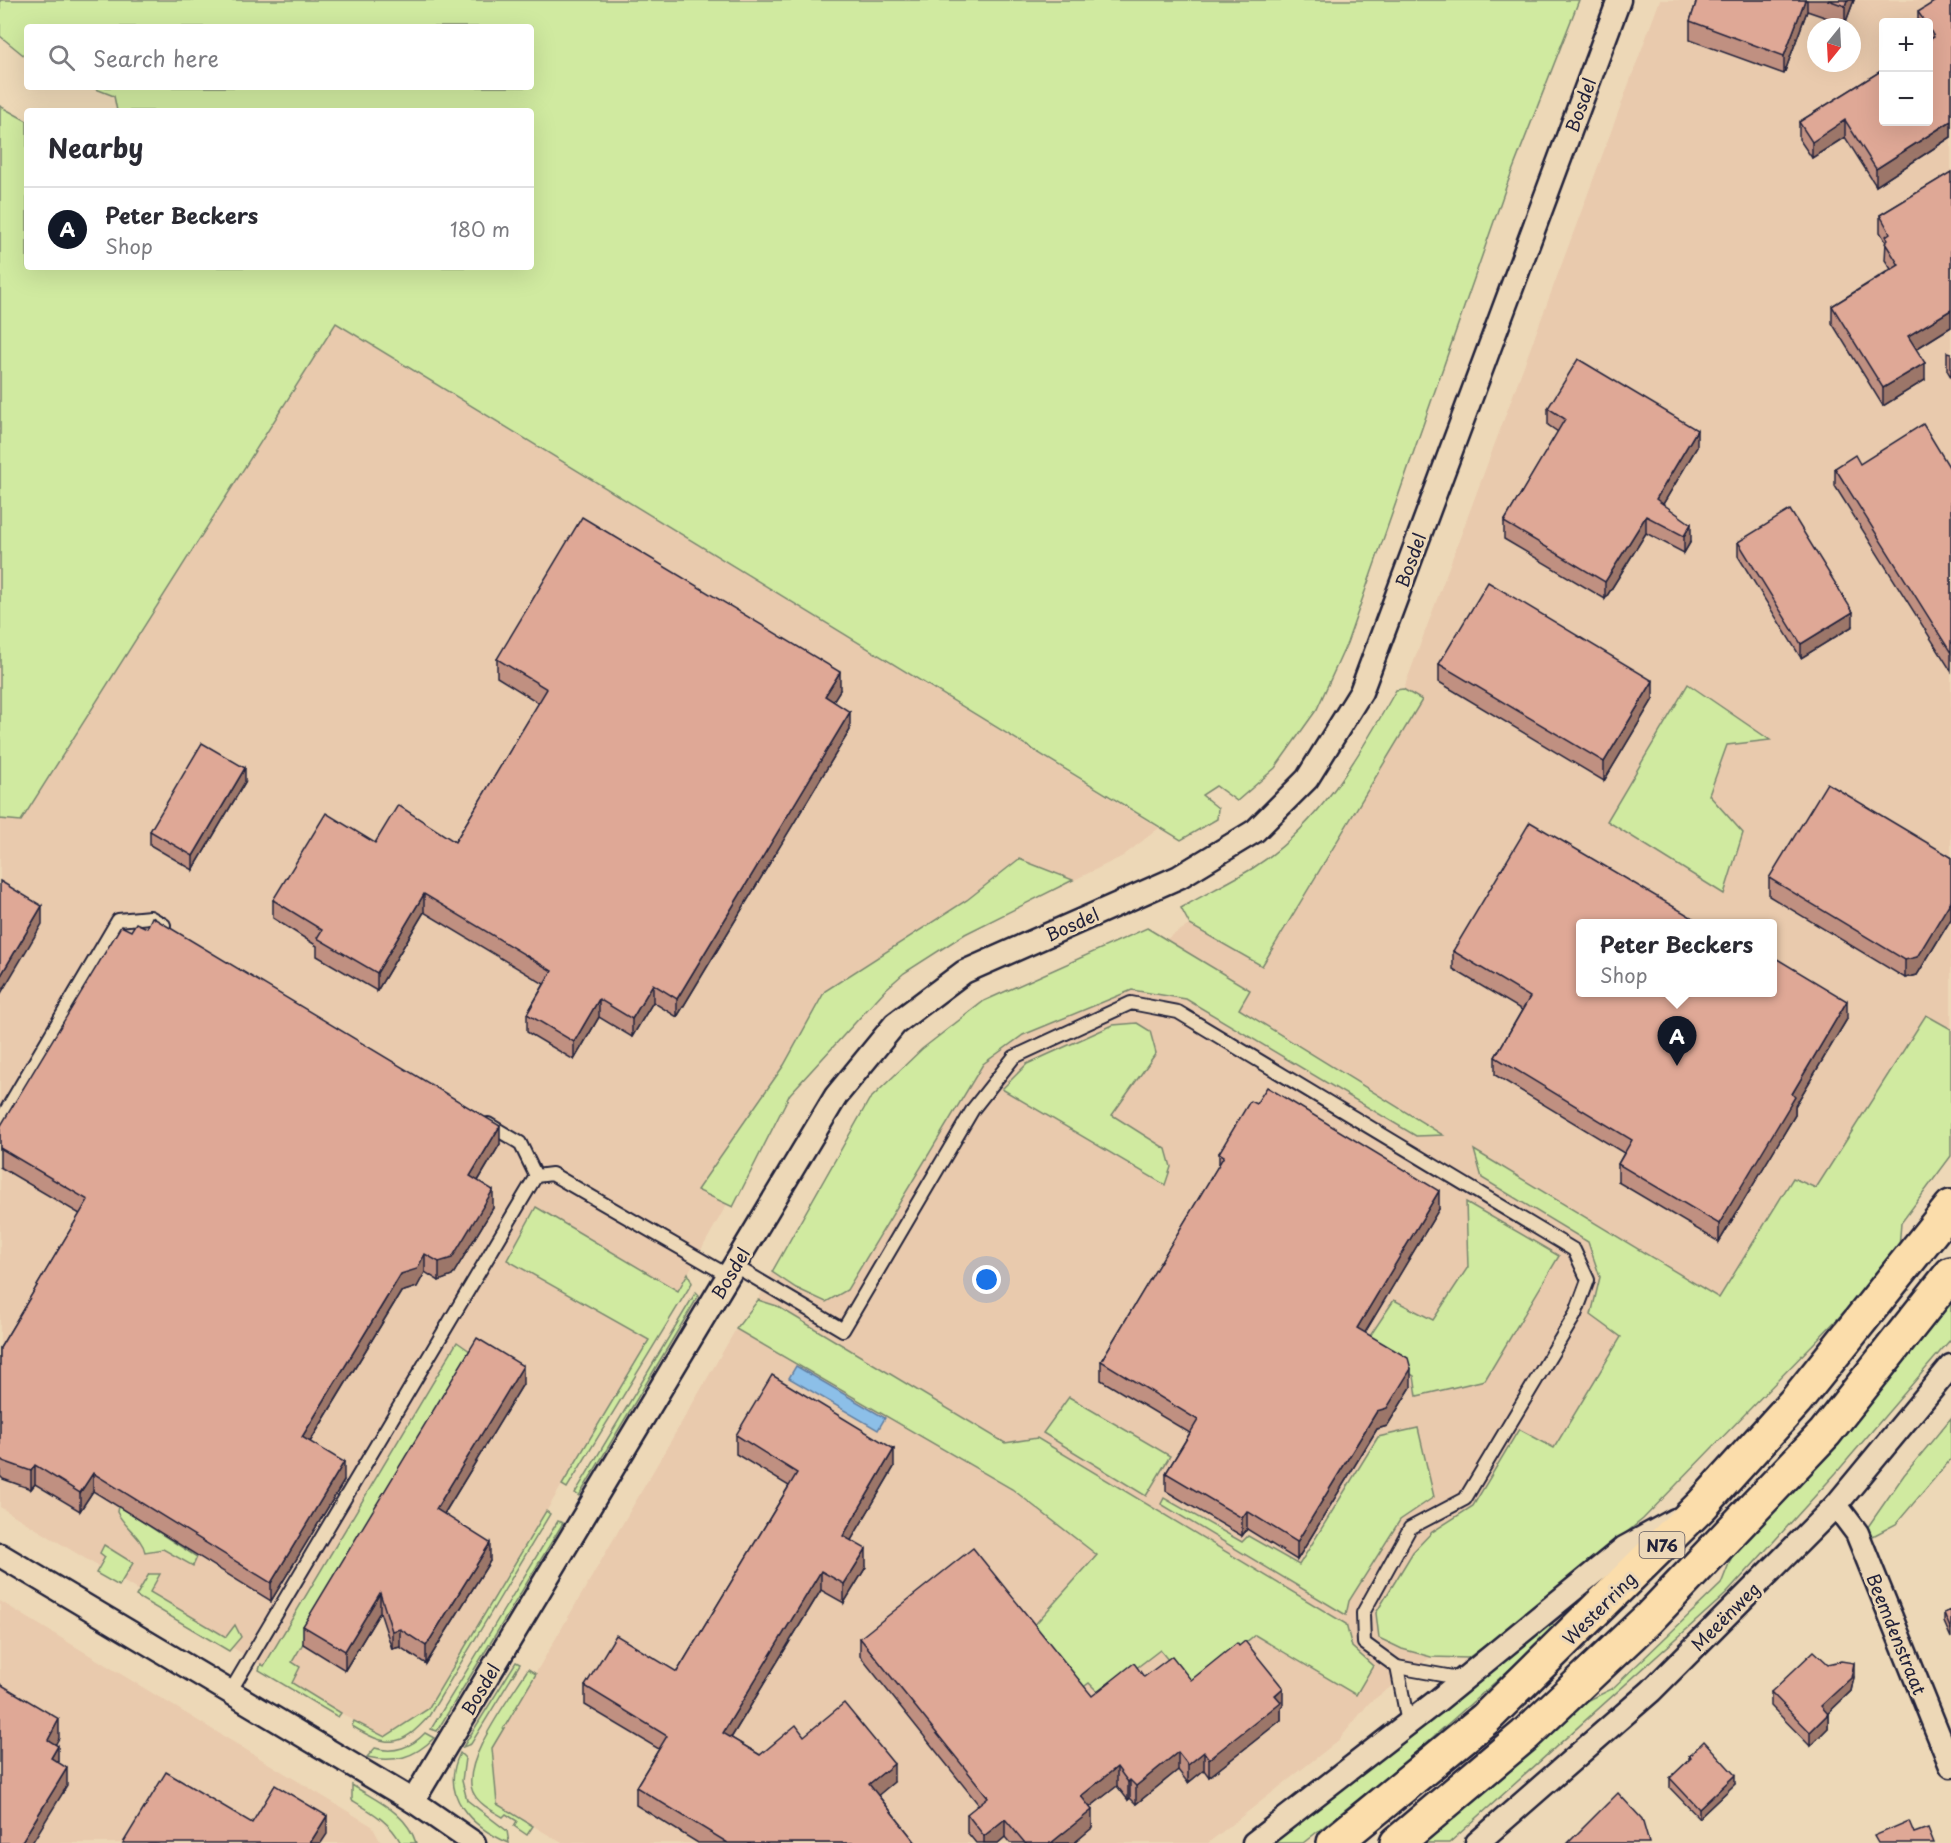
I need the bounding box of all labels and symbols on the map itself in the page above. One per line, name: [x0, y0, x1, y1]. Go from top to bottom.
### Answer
north arrow: [1807, 18, 1861, 72]
street label: Bosdel: [1558, 74, 1602, 136]
street label: Bosdel: [1388, 529, 1432, 591]
street label: Bosdel: [1041, 900, 1103, 948]
pin: A: [1658, 1016, 1696, 1066]
street label: Bosdel: [704, 1242, 756, 1304]
your location: [972, 1265, 1001, 1294]
road number: N76: [1640, 1532, 1684, 1558]
street label: Westerring: [1556, 1565, 1642, 1651]
street label: Beemdenstraat: [1860, 1569, 1934, 1699]
street label: Meeënweg: [1684, 1575, 1766, 1657]
street label: Bosdel: [454, 1658, 506, 1720]

